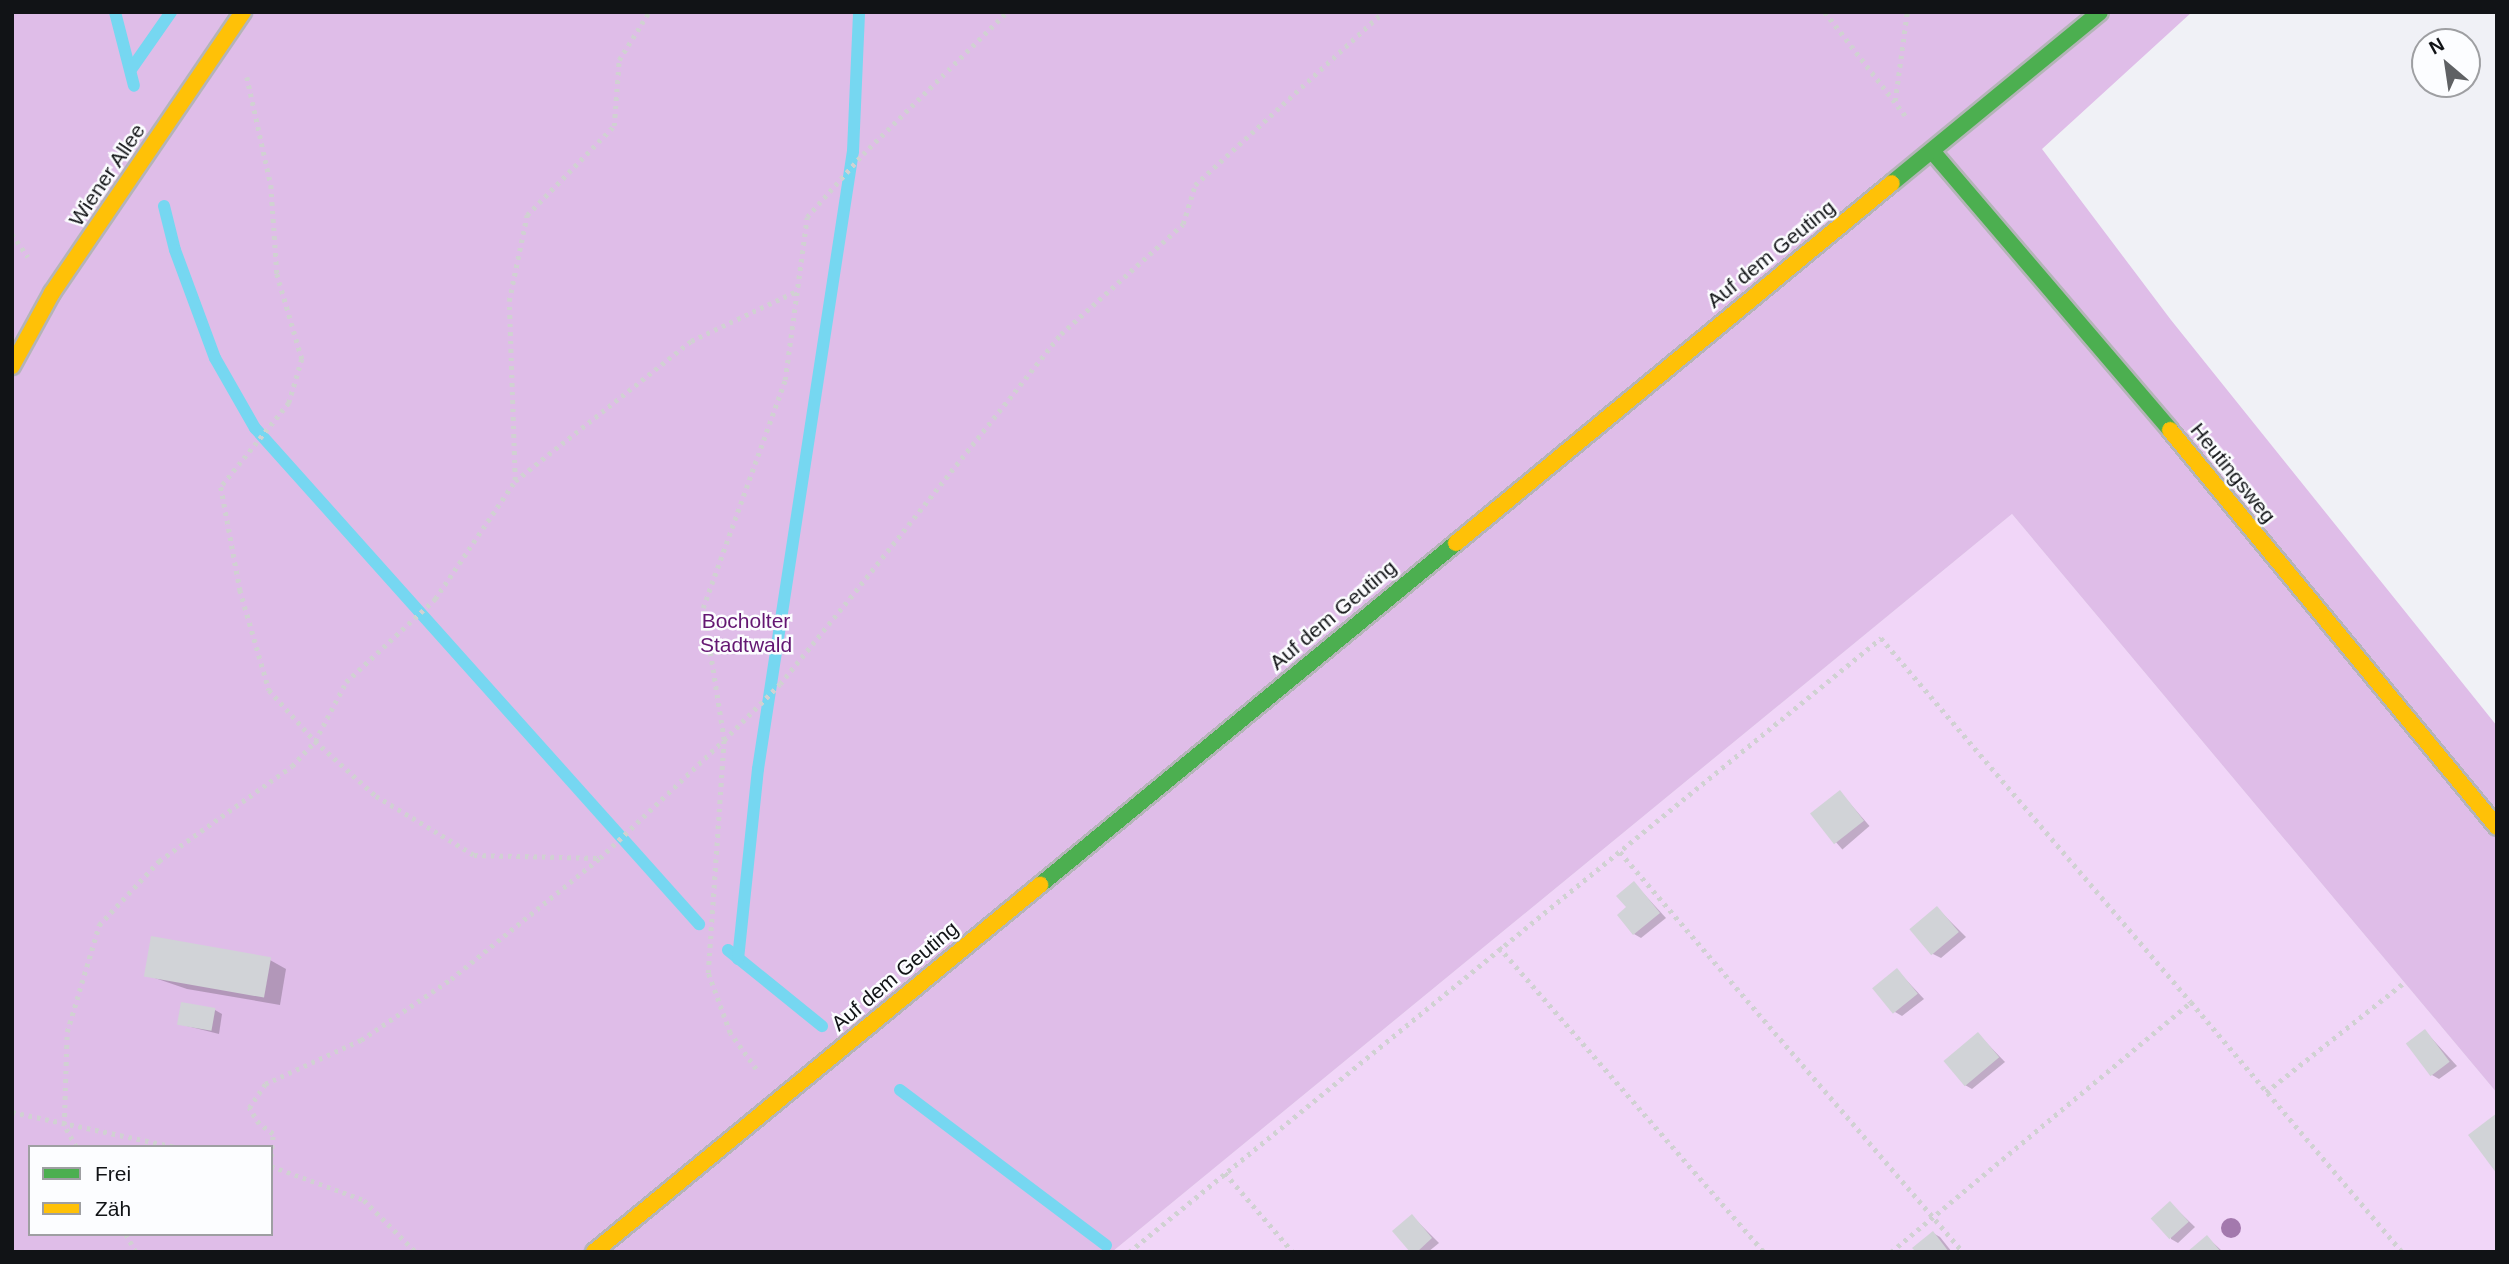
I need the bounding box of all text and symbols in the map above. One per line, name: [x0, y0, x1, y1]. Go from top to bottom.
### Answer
north arrow: [2411, 28, 2481, 98]
text: N: [2425, 33, 2448, 58]
street label: Wiener Allee: [63, 119, 151, 231]
street label: Auf dem Geuting: [1702, 195, 1840, 313]
street label: Heutingsweg: [2185, 418, 2281, 528]
street label: Auf dem Geuting: [1265, 555, 1401, 675]
park label: Bocholter Stadtwald: [700, 608, 792, 658]
street label: Auf dem Geuting: [827, 916, 963, 1036]
legend: [28, 1145, 273, 1236]
text: Frei: [95, 1162, 131, 1185]
text: Zäh: [95, 1197, 131, 1220]

